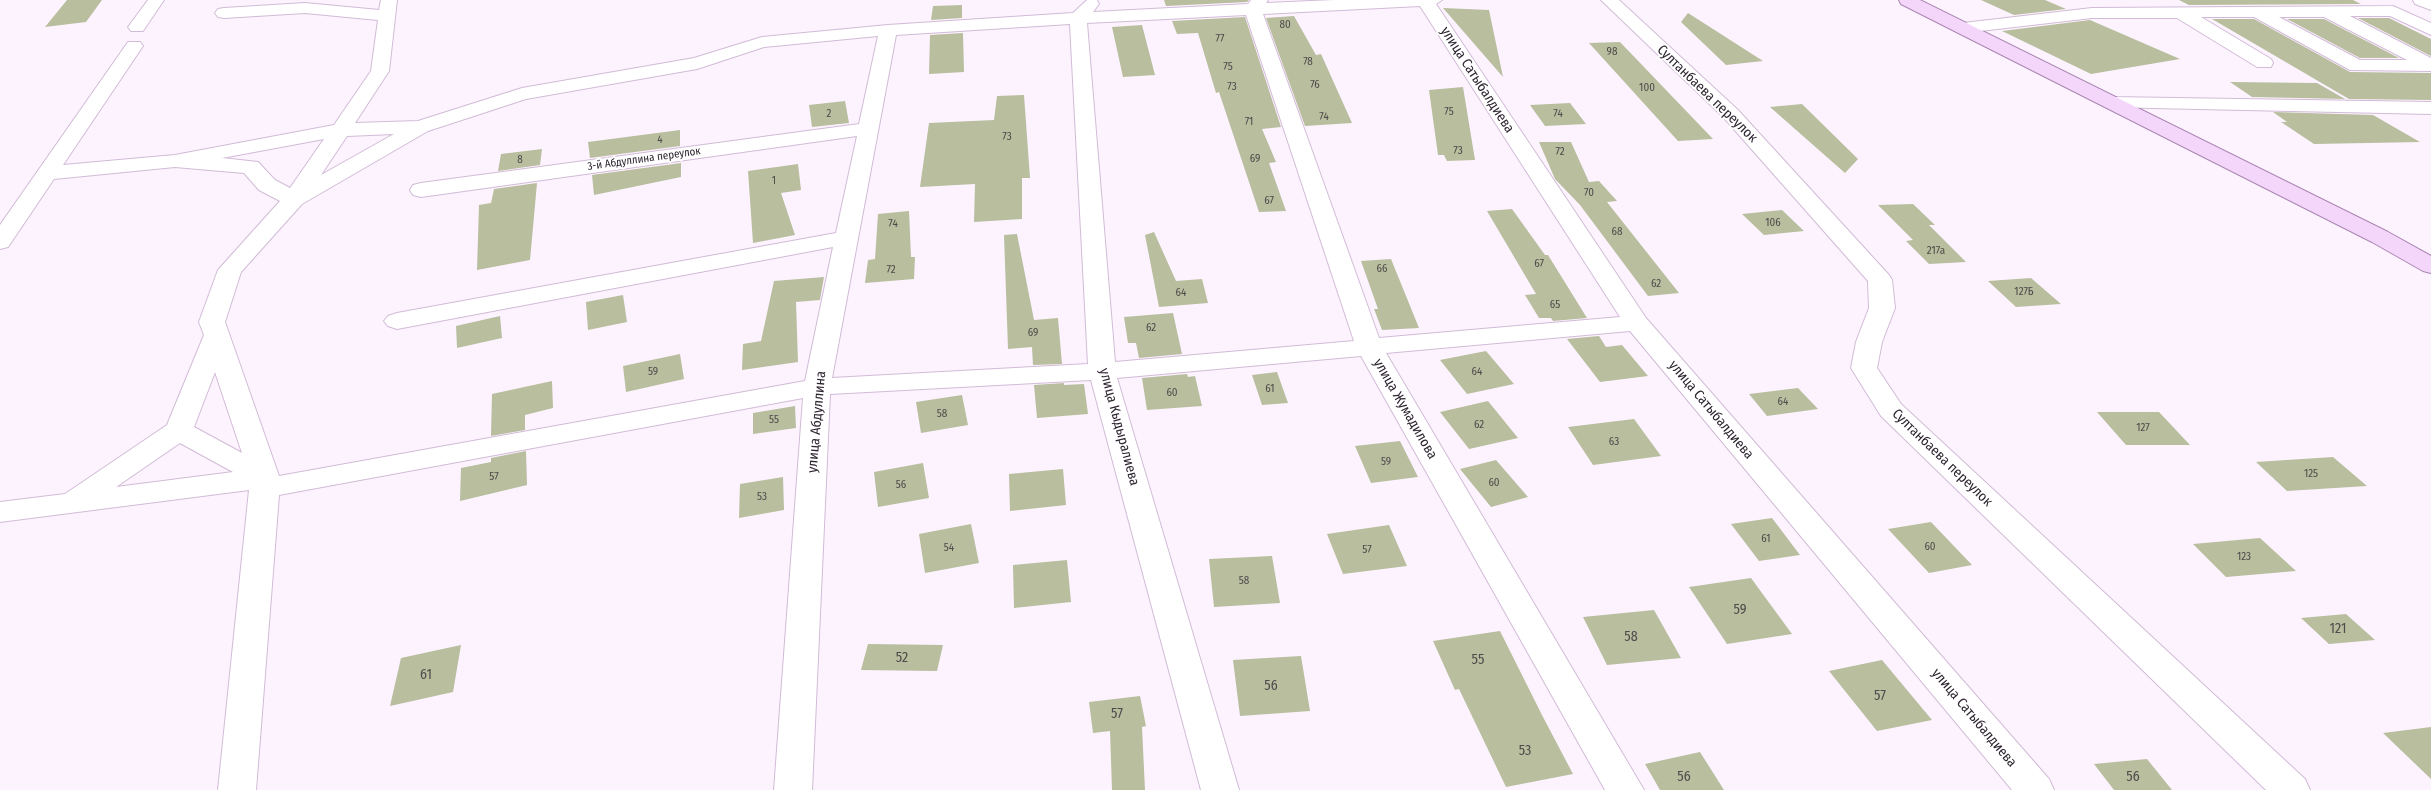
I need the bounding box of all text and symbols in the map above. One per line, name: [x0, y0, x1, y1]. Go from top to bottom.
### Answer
house number: 80: [1279, 18, 1291, 32]
street label: улица Сатыбалдиева: [1436, 24, 1518, 136]
house number: 77: [1216, 32, 1224, 46]
street label: Султанбаева переулок: [1653, 42, 1761, 146]
house number: 98: [1607, 45, 1617, 59]
house number: 78: [1303, 55, 1313, 69]
house number: 75: [1223, 60, 1233, 74]
house number: 76: [1310, 78, 1320, 92]
house number: 73: [1227, 80, 1237, 94]
house number: 100: [1639, 81, 1655, 95]
house number: 75: [1444, 105, 1454, 119]
house number: 2: [827, 107, 831, 121]
house number: 74: [1553, 107, 1563, 121]
house number: 74: [1319, 110, 1329, 124]
house number: 71: [1245, 115, 1253, 129]
house number: 73: [1002, 130, 1012, 144]
house number: 4: [657, 133, 663, 147]
house number: 73: [1453, 144, 1463, 158]
street label: 3-й Абдуллина переулок: [587, 145, 701, 173]
house number: 72: [1555, 145, 1565, 159]
house number: 69: [1250, 152, 1260, 166]
house number: 8: [517, 153, 523, 167]
house number: 1: [772, 174, 776, 188]
house number: 70: [1584, 186, 1594, 200]
house number: 67: [1264, 194, 1274, 208]
house number: 106: [1765, 216, 1781, 230]
house number: 74: [888, 217, 898, 231]
house number: 68: [1612, 225, 1622, 239]
house number: 217а: [1927, 244, 1945, 258]
house number: 67: [1534, 257, 1544, 271]
house number: 66: [1377, 262, 1387, 276]
house number: 72: [886, 263, 896, 277]
house number: 62: [1651, 277, 1661, 291]
house number: 127Б: [2014, 285, 2034, 299]
house number: 64: [1176, 286, 1186, 300]
house number: 65: [1550, 298, 1560, 312]
house number: 62: [1146, 321, 1156, 335]
house number: 69: [1028, 326, 1038, 340]
street label: улица Жумадилова: [1369, 356, 1441, 462]
street label: улица Сатыбалдиева: [1665, 357, 1757, 463]
house number: 59: [648, 365, 658, 379]
house number: 64: [1472, 365, 1482, 379]
street label: улица Кыдыралиева: [1095, 366, 1143, 488]
street label: улица Абдуллина: [804, 370, 830, 474]
house number: 61: [1265, 382, 1275, 396]
house number: 60: [1166, 386, 1178, 400]
house number: 64: [1778, 395, 1788, 409]
street label: Султанбаева переулок: [1888, 406, 1996, 510]
house number: 58: [937, 407, 947, 421]
house number: 55: [769, 413, 779, 427]
house number: 62: [1474, 418, 1484, 432]
house number: 127: [2136, 421, 2150, 435]
house number: 63: [1609, 435, 1619, 449]
house number: 59: [1381, 455, 1391, 469]
house number: 125: [2304, 467, 2318, 481]
house number: 57: [489, 470, 499, 484]
house number: 60: [1488, 476, 1500, 490]
house number: 56: [896, 478, 906, 492]
house number: 53: [757, 490, 767, 504]
house number: 61: [1761, 532, 1771, 546]
house number: 60: [1924, 540, 1936, 554]
house number: 54: [944, 541, 954, 555]
house number: 57: [1362, 543, 1372, 557]
house number: 123: [2237, 550, 2251, 564]
house number: 58: [1239, 574, 1249, 588]
house number: 59: [1733, 602, 1747, 618]
house number: 121: [2330, 621, 2346, 637]
house number: 58: [1624, 629, 1638, 645]
house number: 52: [896, 650, 908, 666]
house number: 55: [1472, 652, 1484, 668]
street label: улица Сатыбалдиева: [1928, 665, 2020, 771]
house number: 61: [420, 667, 432, 683]
house number: 56: [1264, 678, 1278, 694]
house number: 57: [1874, 688, 1886, 704]
house number: 57: [1111, 706, 1123, 722]
house number: 53: [1519, 743, 1531, 759]
house number: 56: [1677, 769, 1691, 785]
house number: 56: [2126, 769, 2140, 785]

